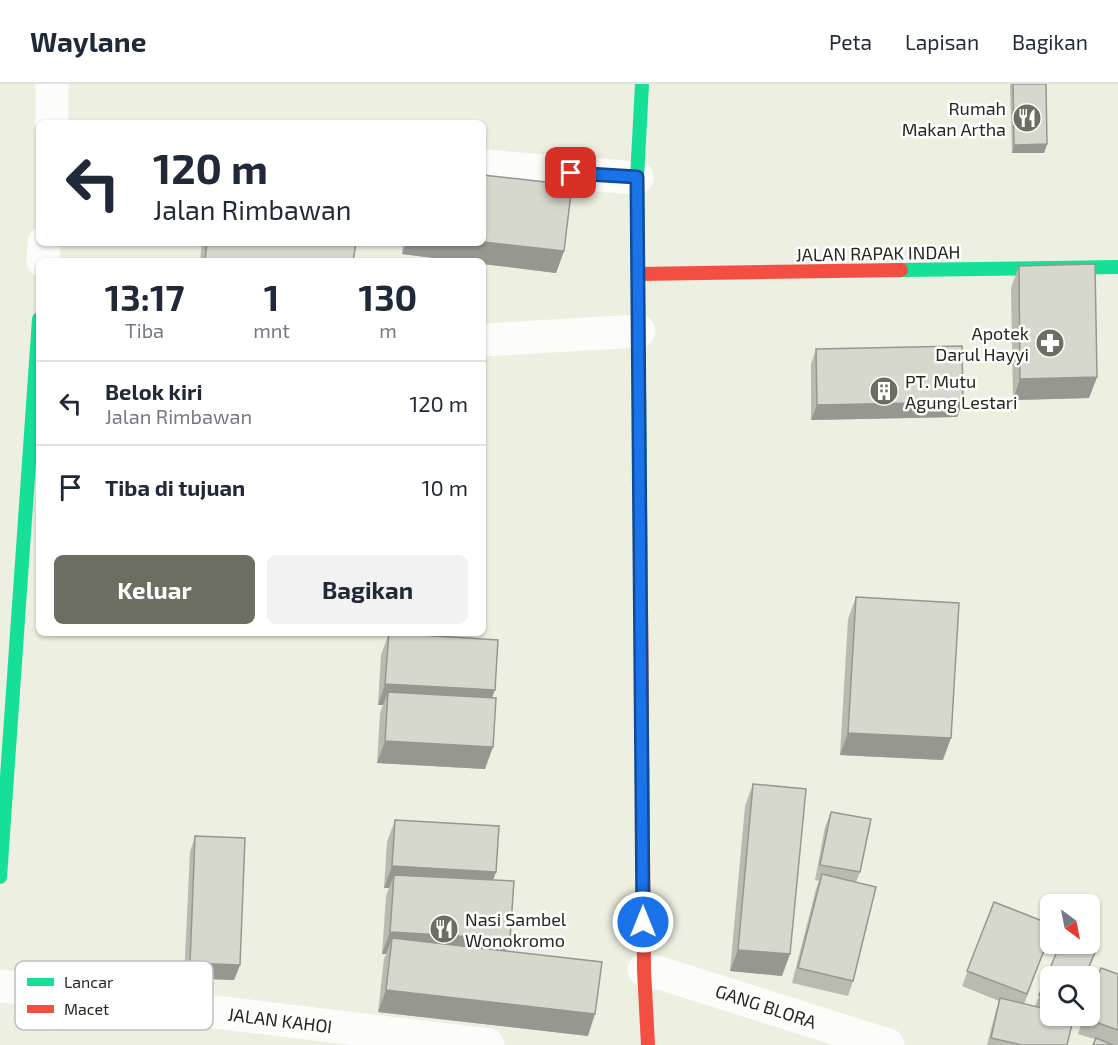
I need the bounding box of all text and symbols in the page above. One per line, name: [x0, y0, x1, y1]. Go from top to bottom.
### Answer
text: Waylane: [30, 24, 146, 58]
text: Peta: [829, 29, 872, 54]
text: Lapisan: [905, 29, 979, 54]
text: Bagikan: [1012, 29, 1088, 54]
place label: Rumah Makan Artha: [902, 97, 1006, 140]
restaurant icon: Rumah Makan Artha: [1011, 102, 1043, 134]
text: 120 m: [153, 142, 268, 192]
icon: left: [54, 144, 132, 222]
pin: [545, 147, 596, 198]
icon: arrive: [554, 156, 587, 189]
text: Jalan Rimbawan: [153, 193, 351, 225]
street label: JALAN RAPAK INDAH: [795, 241, 961, 265]
text: 13:17: [105, 275, 184, 318]
text: 1: [264, 275, 279, 318]
text: 130: [359, 275, 417, 318]
text: Tiba: [125, 318, 164, 342]
text: mnt: [253, 318, 290, 342]
text: m: [379, 318, 397, 342]
place label: Apotek Darul Hayyi: [935, 322, 1029, 365]
pharmacy icon: Apotek Darul Hayyi: [1034, 327, 1066, 359]
place label: PT. Mutu Agung Lestari: [905, 370, 1017, 413]
building icon: PT. Mutu Agung Lestari: [868, 375, 900, 407]
text: Belok kiri: [105, 378, 202, 404]
icon: left: [54, 387, 87, 420]
text: 120 m: [409, 390, 468, 416]
text: Jalan Rimbawan: [105, 404, 252, 428]
icon: arrive: [54, 471, 87, 504]
text: Tiba di tujuan: [105, 474, 245, 500]
text: 10 m: [422, 474, 468, 500]
button: Keluar: [54, 555, 255, 624]
button: Bagikan: [267, 555, 468, 624]
position arrow: [611, 890, 675, 954]
north arrow: [1040, 894, 1100, 954]
map controls: [1040, 894, 1100, 1026]
place label: Nasi Sambel Wonokromo: [465, 908, 567, 951]
restaurant icon: Nasi Sambel Wonokromo: [428, 913, 460, 945]
legend: [15, 961, 213, 1030]
button: search: [1040, 966, 1100, 1026]
text: Lancar: [64, 972, 114, 991]
street label: GANG BLORA: [713, 979, 820, 1033]
text: Macet: [64, 999, 109, 1018]
street label: JALAN KAHOI: [227, 1003, 333, 1037]

